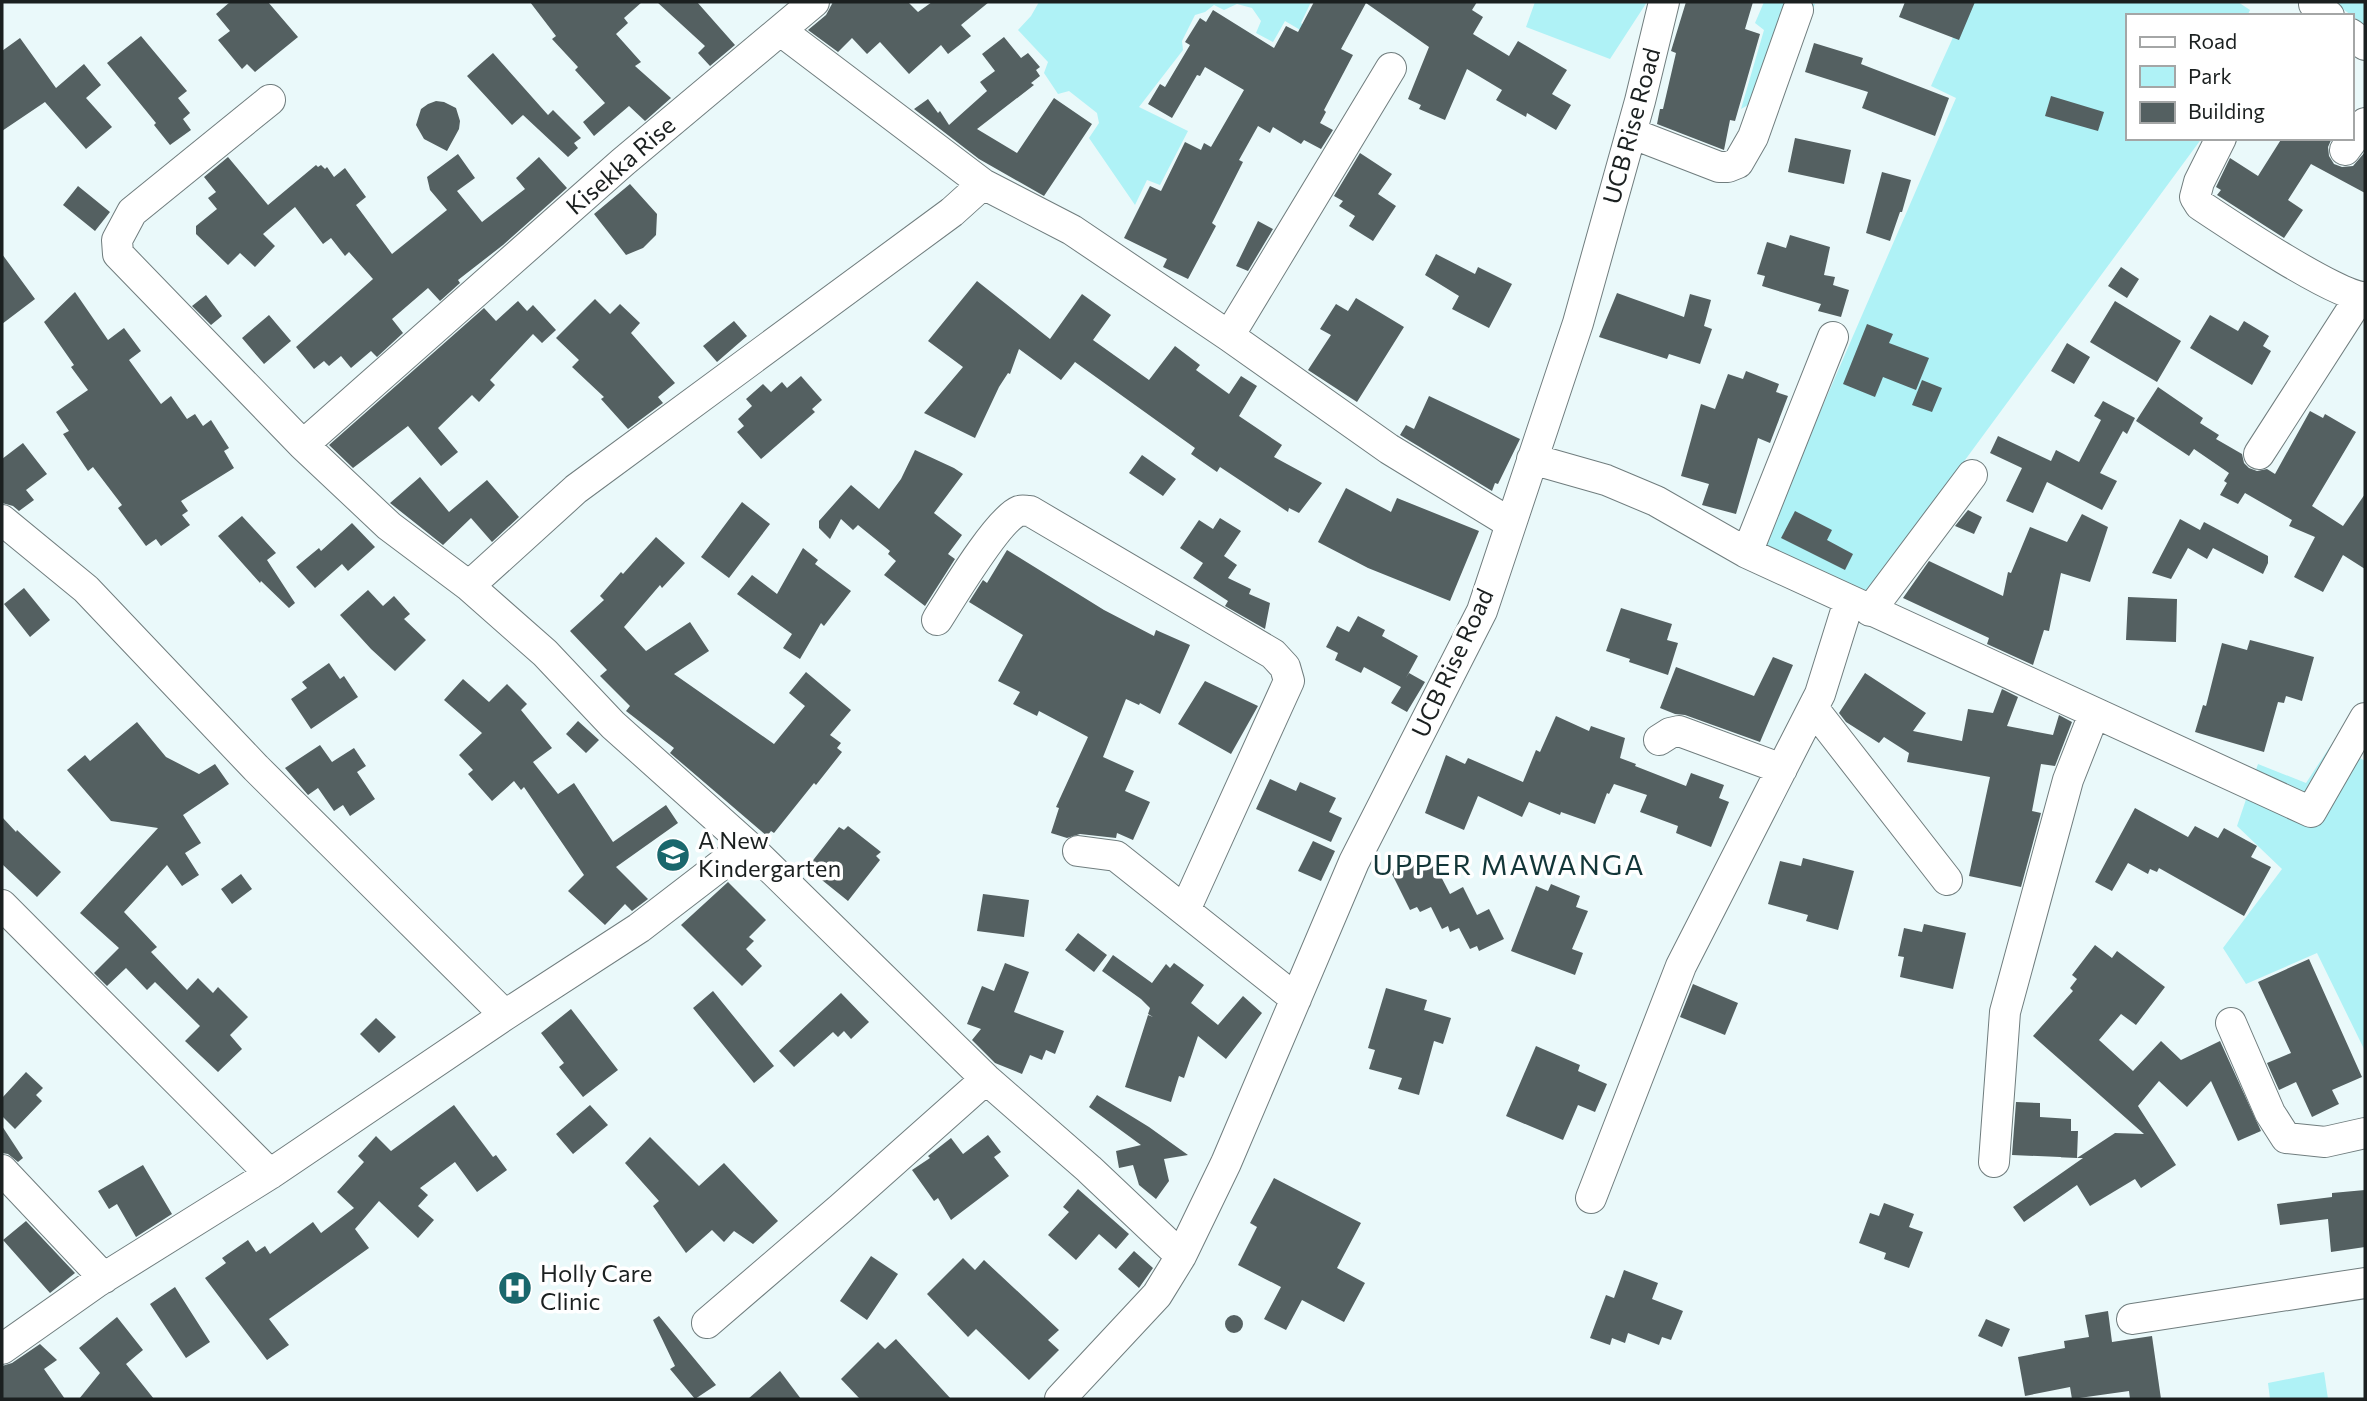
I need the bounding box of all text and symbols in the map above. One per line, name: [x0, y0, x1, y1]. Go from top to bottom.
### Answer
legend: [2126, 14, 2353, 140]
text: Road: [2188, 28, 2237, 53]
street label: UCB Rise Road: [1596, 44, 1665, 207]
text: Park: [2188, 63, 2232, 88]
text: Building: [2188, 98, 2265, 123]
street label: Kisekka Rise: [560, 110, 680, 220]
street label: UCB Rise Road: [1405, 583, 1499, 741]
place label: A New Kindergarten: [698, 825, 841, 882]
school or university icon: A New Kindergarten: [654, 836, 692, 874]
district label: UPPER MAWANGA: [1372, 847, 1646, 881]
place label: Holly Care Clinic: [540, 1258, 652, 1315]
hospital icon: Holly Care Clinic: [496, 1269, 534, 1307]

